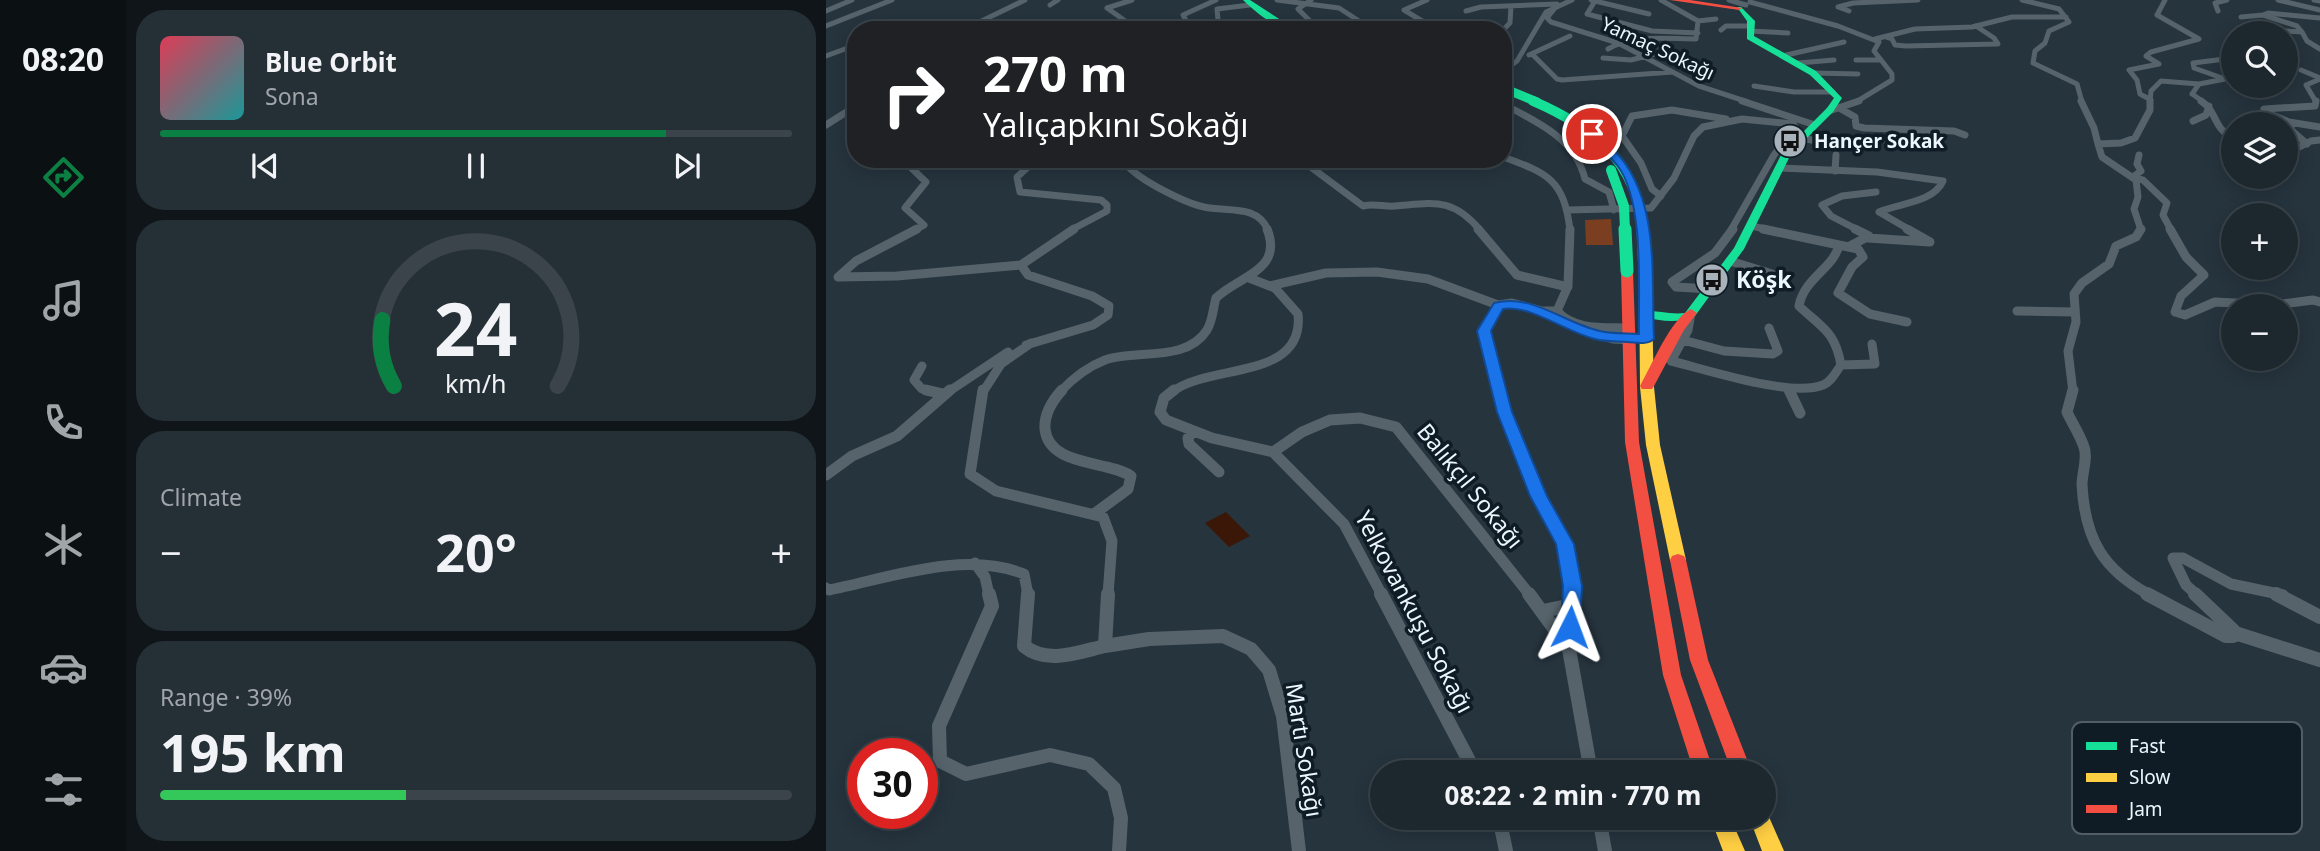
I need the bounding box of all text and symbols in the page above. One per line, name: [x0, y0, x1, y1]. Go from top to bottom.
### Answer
street label: Yamaç Sokağı: [1597, 10, 1719, 86]
map controls: [2221, 21, 2298, 371]
button: search: [2221, 21, 2298, 98]
text: 08:20: [22, 37, 104, 80]
text: 270 m: [983, 40, 1128, 106]
text: Blue Orbit: [265, 44, 397, 80]
icon: right: [868, 49, 959, 140]
text: Sona: [265, 80, 319, 112]
text: Yalıçapkını Sokağı: [983, 103, 1249, 146]
pin: [1562, 104, 1622, 164]
button: layers: [2221, 112, 2298, 189]
icon: arrive: [1573, 115, 1611, 153]
bus stop icon: Hançer Sokak: [1771, 122, 1809, 160]
place label: Hançer Sokak: [1814, 128, 1944, 154]
icon: previous: [246, 147, 284, 185]
icon: pause: [457, 147, 495, 185]
icon: next: [668, 147, 706, 185]
icon: directions: [39, 153, 88, 202]
button: +: [2221, 203, 2298, 280]
bus stop icon: Köşk: [1693, 261, 1731, 299]
place label: Köşk: [1736, 263, 1792, 295]
icon: music: [39, 276, 88, 325]
text: 24: [434, 279, 518, 378]
button: −: [2221, 294, 2298, 371]
text: km/h: [445, 366, 507, 400]
icon: phone: [39, 398, 88, 447]
street label: Balıkçıl Sokağı: [1410, 416, 1531, 555]
text: Climate: [160, 481, 242, 513]
street label: Yelkovankuşu Sokağı: [1348, 505, 1482, 718]
text: 20°: [435, 516, 517, 587]
icon: climate: [39, 520, 88, 569]
text: −: [160, 526, 182, 578]
text: +: [770, 526, 792, 578]
position arrow: [1533, 590, 1607, 664]
icon: car: [39, 643, 88, 692]
text: Range · 39%: [160, 681, 292, 713]
street label: Martı Sokağı: [1279, 681, 1331, 819]
text: 195 km: [160, 716, 346, 787]
legend: [2072, 722, 2302, 834]
text: Fast: [2129, 733, 2166, 759]
speed limit sign: 30: [847, 738, 938, 829]
text: Slow: [2129, 764, 2170, 790]
icon: filters: [39, 765, 88, 814]
text: 08:22 · 2 min · 770 m: [1445, 777, 1701, 813]
text: Jam: [2127, 796, 2163, 822]

